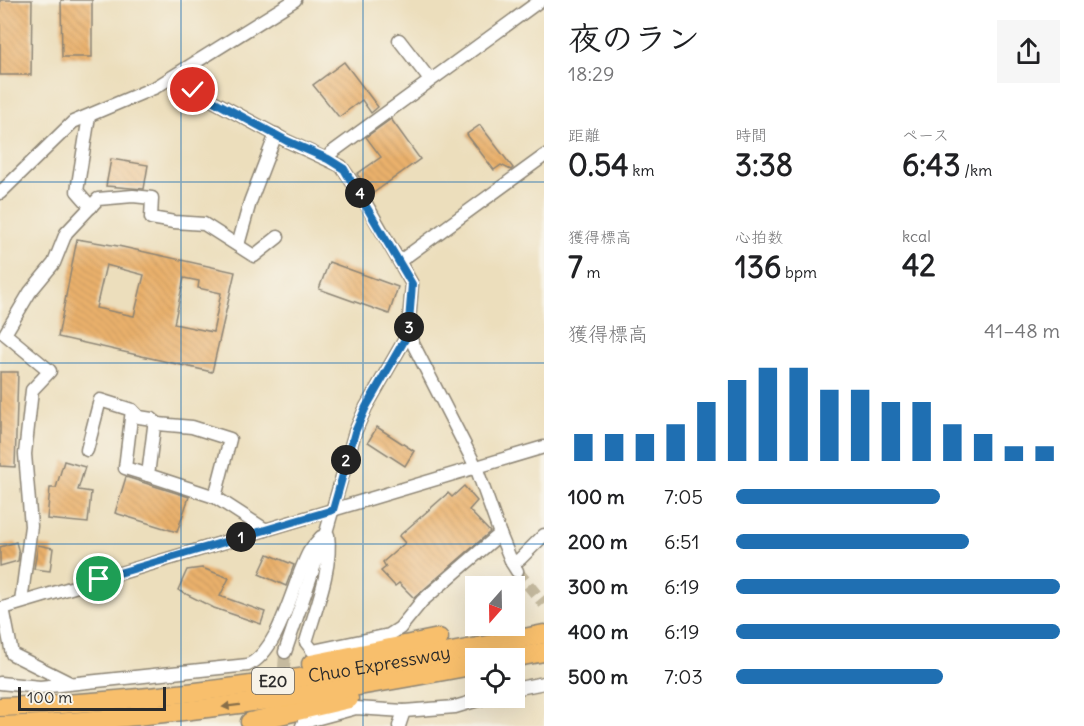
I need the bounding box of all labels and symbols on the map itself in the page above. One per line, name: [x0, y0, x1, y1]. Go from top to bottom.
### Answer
pin: [167, 64, 218, 115]
pin: 4: [345, 178, 375, 208]
pin: 3: [394, 312, 424, 342]
pin: 2: [331, 445, 361, 475]
pin: 1: [226, 522, 256, 552]
pin: [73, 553, 124, 604]
north arrow: [465, 576, 525, 636]
street label: Chuo Expressway: [306, 640, 452, 687]
road number: E20: [252, 668, 294, 694]
scale bar: [18, 684, 166, 712]
one-way arrow: [222, 701, 241, 710]

